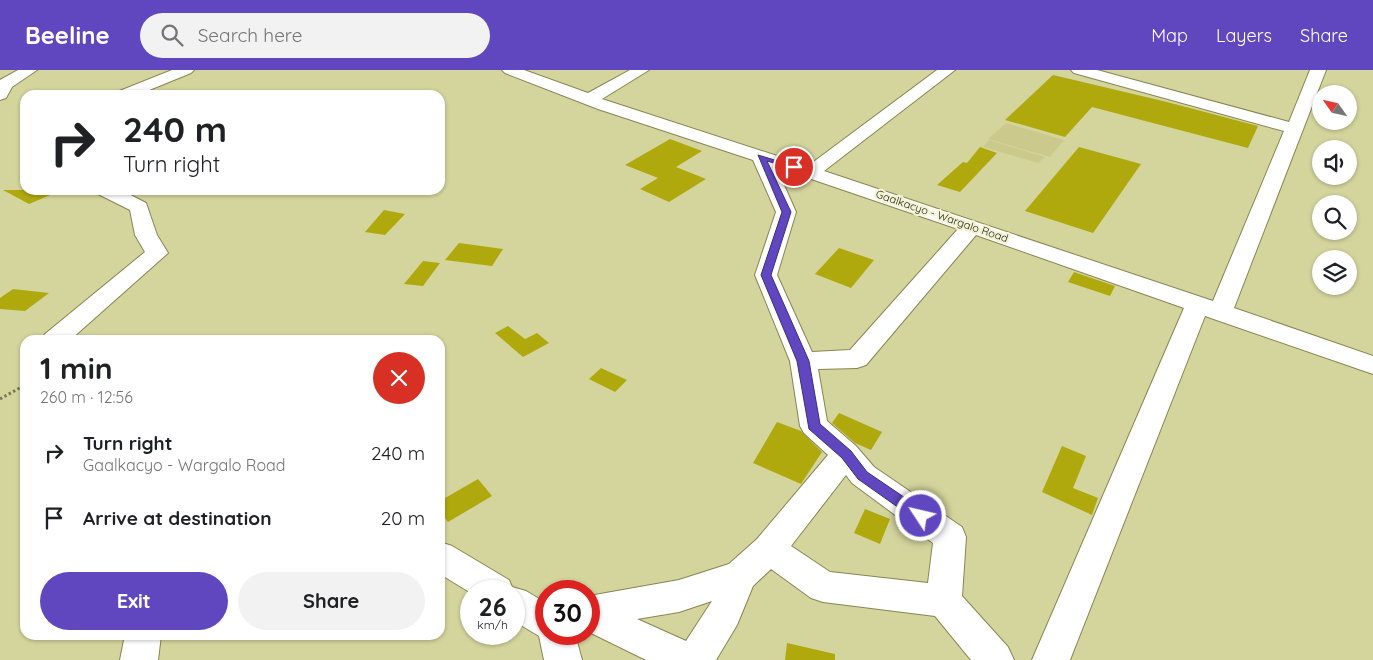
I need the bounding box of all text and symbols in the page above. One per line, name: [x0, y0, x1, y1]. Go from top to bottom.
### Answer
search box: [140, 13, 490, 58]
text: Beeline: [25, 20, 110, 50]
icon: search: [158, 21, 186, 49]
text: Search here: [198, 23, 303, 47]
text: Map: [1151, 24, 1188, 47]
text: Layers: [1216, 24, 1272, 47]
text: Share: [1300, 24, 1348, 47]
north arrow: [1312, 85, 1358, 130]
map controls: [1312, 85, 1357, 295]
text: 240 m: [123, 107, 227, 151]
icon: right: [40, 110, 105, 175]
button: sound: [1312, 140, 1357, 185]
pin: [773, 146, 815, 188]
text: Turn right: [123, 150, 220, 178]
icon: arrive: [780, 153, 808, 181]
street label: Gaalkacyo - Wargalo Road: [874, 187, 1010, 245]
button: search: [1312, 195, 1357, 240]
button: layers: [1312, 250, 1357, 295]
text: 1 min: [40, 349, 113, 387]
button: close: [373, 352, 425, 404]
text: 260 m · 12:56: [40, 387, 133, 407]
text: Turn right: [83, 431, 172, 455]
icon: right: [40, 439, 68, 467]
text: 240 m: [371, 441, 425, 465]
text: Gaalkacyo - Wargalo Road: [83, 455, 285, 475]
position arrow: [894, 489, 946, 541]
icon: arrive: [40, 504, 68, 532]
text: Arrive at destination: [83, 506, 272, 530]
text: 20 m: [381, 506, 425, 530]
button: Exit: [40, 572, 228, 630]
button: Share: [238, 572, 425, 630]
speed limit sign: 30: [535, 580, 600, 645]
text: 26: [478, 591, 507, 622]
text: km/h: [477, 617, 508, 632]

